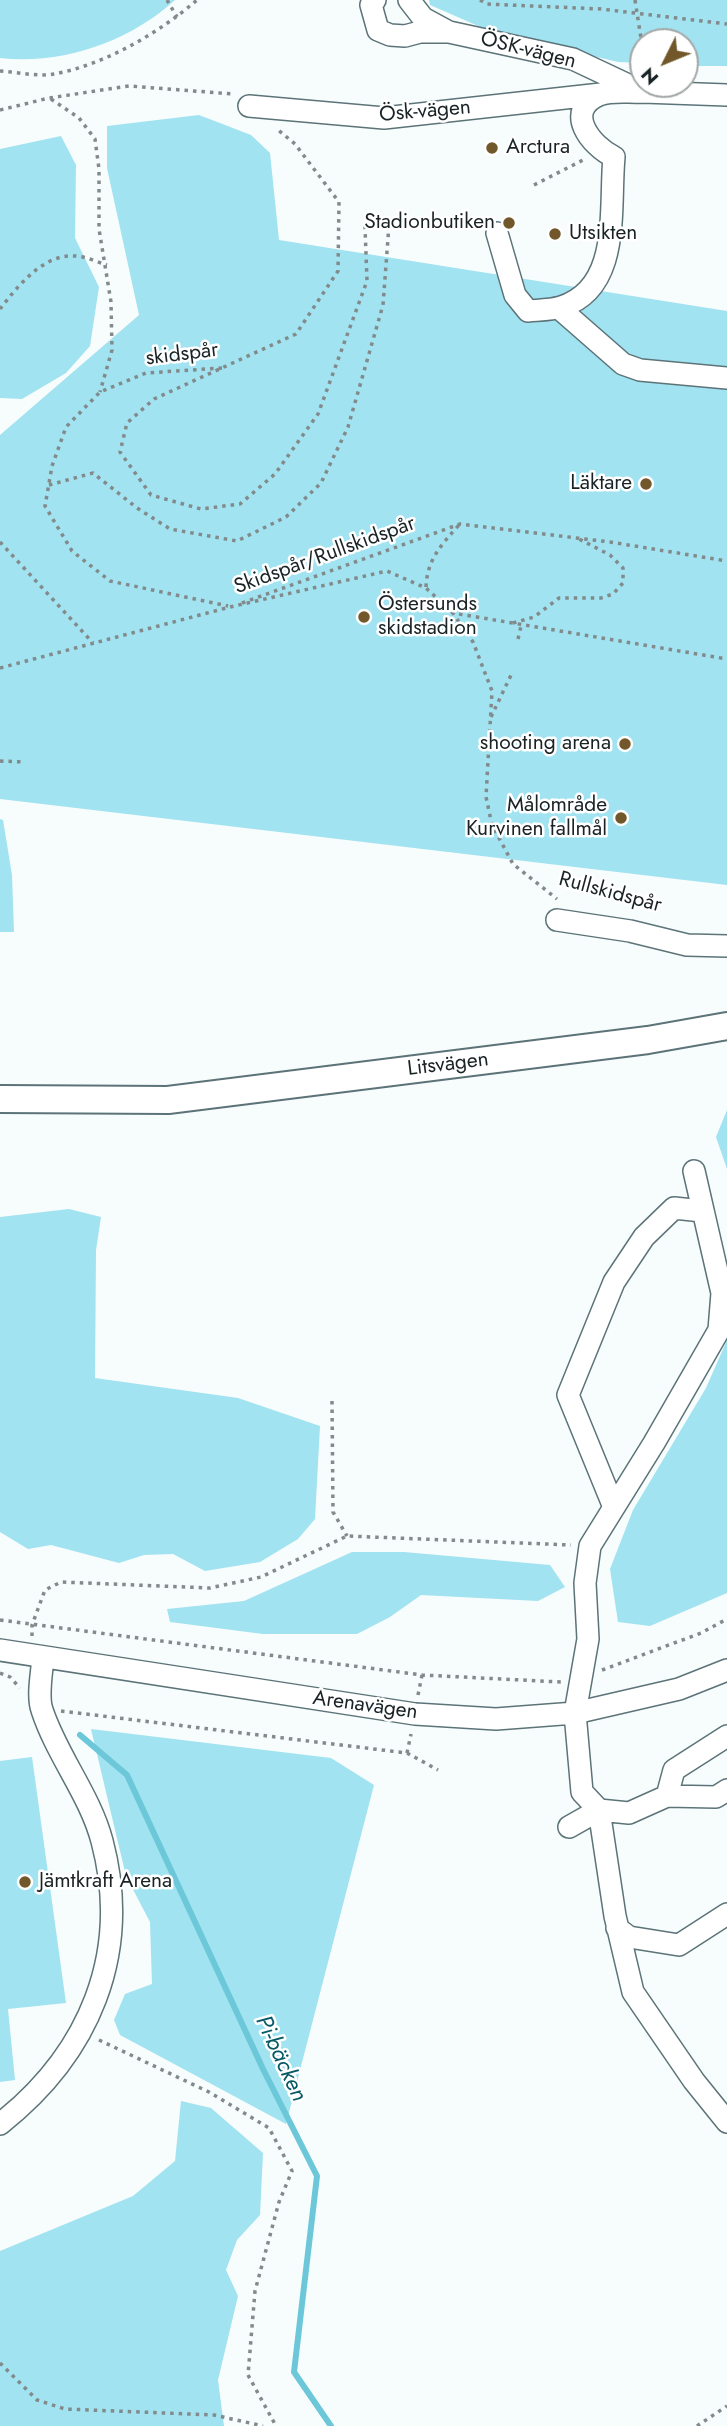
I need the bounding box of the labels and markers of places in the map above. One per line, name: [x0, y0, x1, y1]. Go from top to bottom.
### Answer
place label: Arctura: [506, 135, 570, 161]
marker: Arctura: [484, 140, 500, 156]
place label: Stadionbutiken: [364, 210, 495, 236]
marker: Stadionbutiken: [501, 215, 517, 231]
place label: Utsikten: [569, 221, 637, 247]
marker: Utsikten: [547, 226, 563, 242]
place label: Läktare: [570, 471, 632, 497]
marker: Läktare: [638, 476, 654, 492]
place label: Östersunds skidstadion: [378, 592, 477, 642]
marker: Östersunds skidstadion: [356, 609, 372, 625]
place label: shooting arena: [480, 731, 611, 757]
marker: shooting arena: [617, 736, 633, 752]
place label: Målområde Kurvinen fallmål: [466, 793, 607, 843]
marker: Målområde Kurvinen fallmål: [613, 810, 629, 826]
place label: Jämtkraft Arena: [39, 1869, 172, 1895]
marker: Jämtkraft Arena: [17, 1874, 33, 1890]

